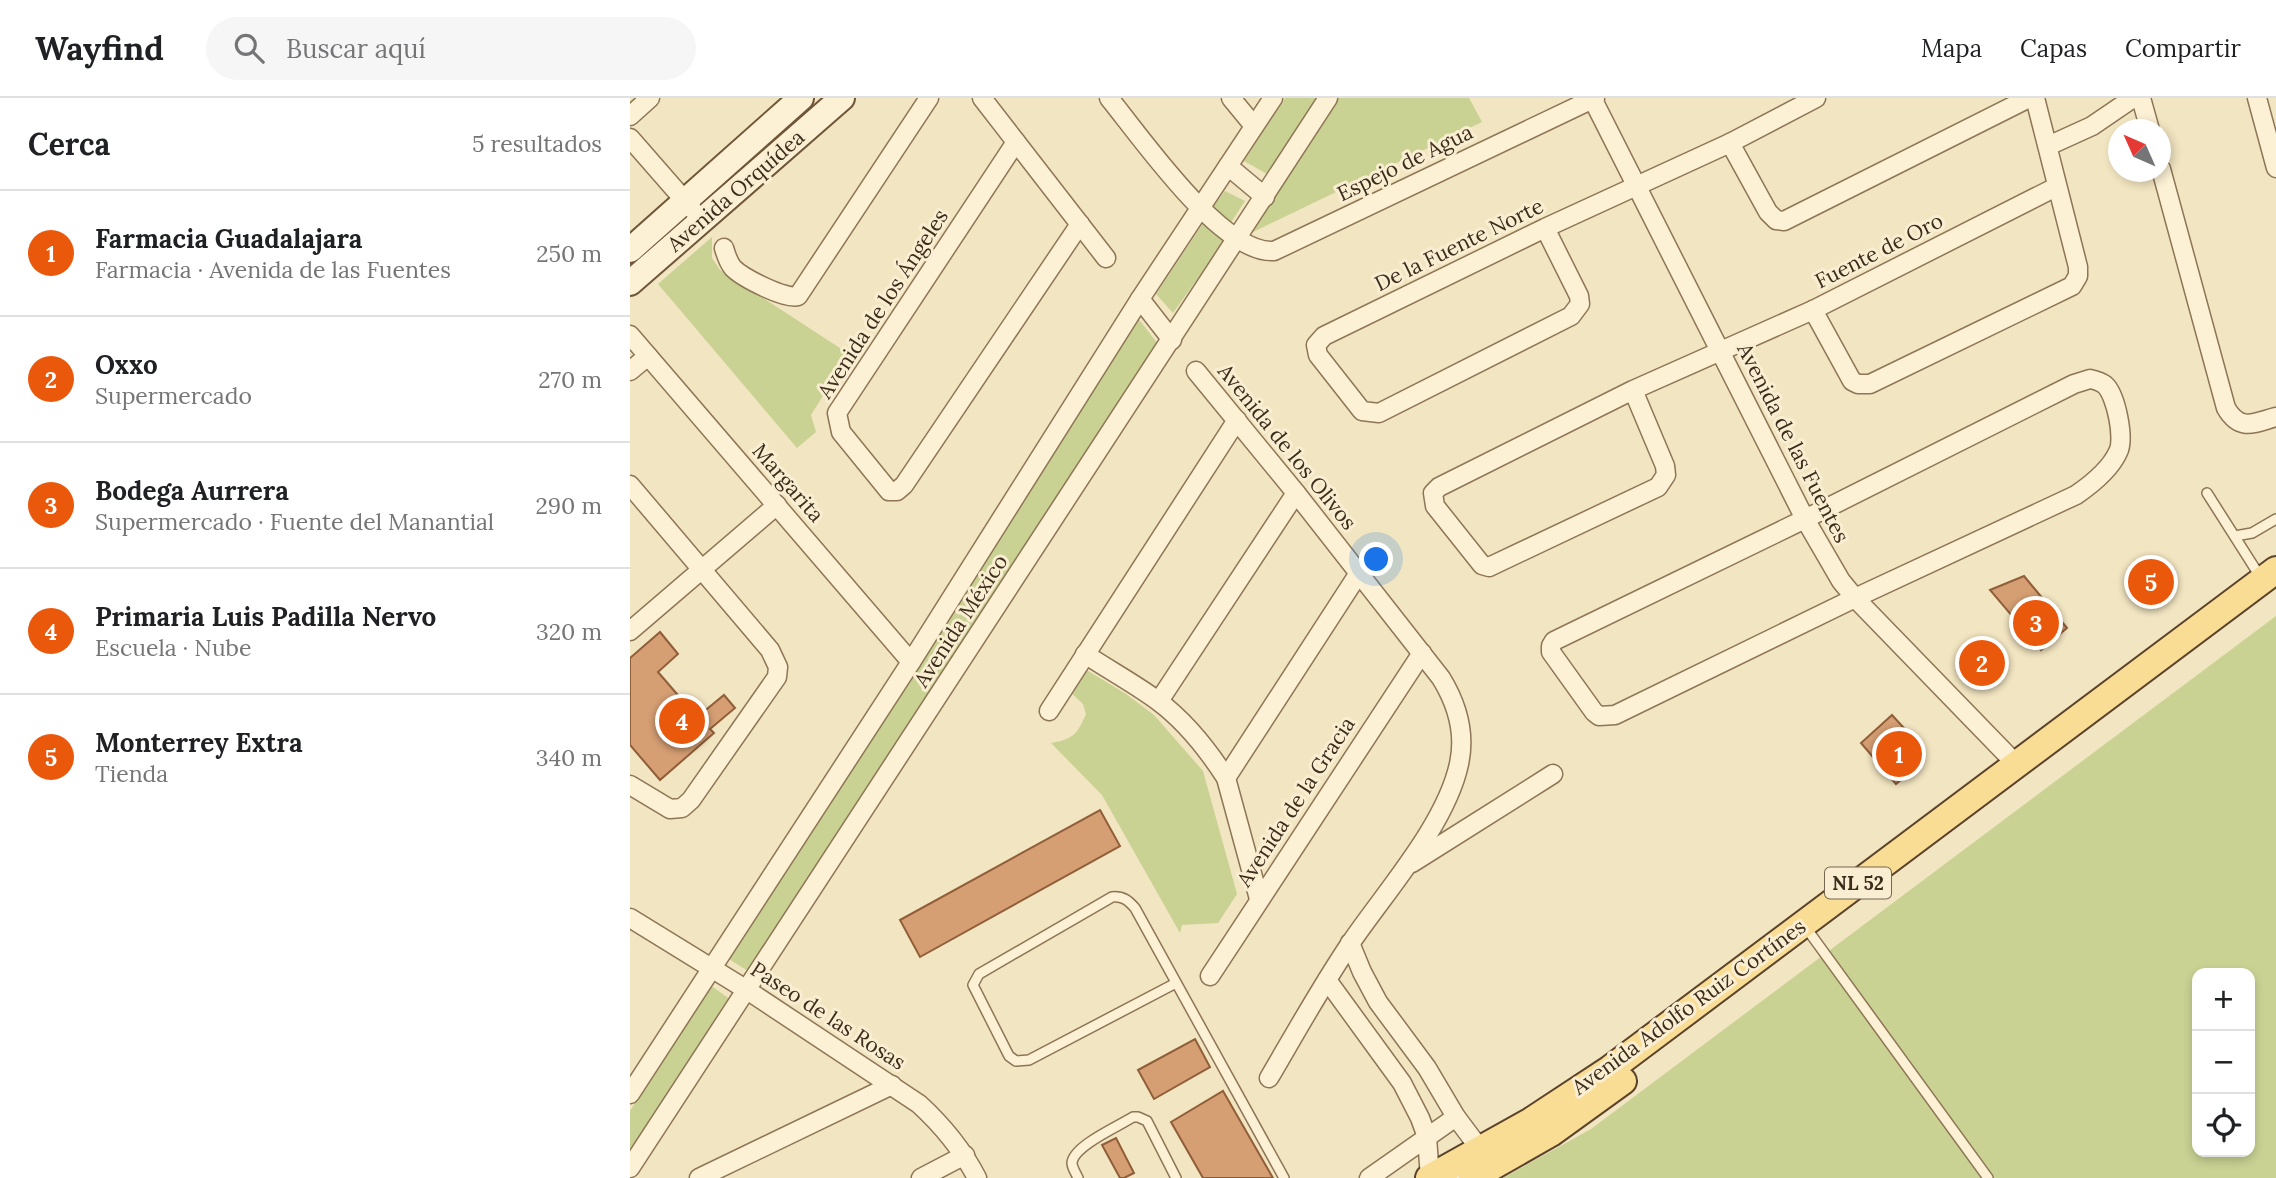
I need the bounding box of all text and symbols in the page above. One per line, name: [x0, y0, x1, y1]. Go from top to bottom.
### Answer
search box: [206, 17, 696, 80]
text: Wayfind: [35, 27, 164, 69]
icon: search: [230, 29, 268, 67]
text: Buscar aquí: [286, 32, 426, 65]
text: Mapa: [1921, 33, 1982, 64]
text: Capas: [2020, 33, 2087, 64]
text: Compartir: [2125, 33, 2241, 64]
street label: Espejo de Agua: [1333, 118, 1477, 207]
north arrow: [2108, 119, 2171, 182]
street label: Avenida Orquídea: [661, 124, 810, 258]
text: Cerca: [28, 125, 110, 163]
text: 5 resultados: [472, 129, 602, 158]
street label: De la Fuente Norte: [1370, 192, 1548, 297]
street label: Avenida de los Ángeles: [811, 204, 954, 404]
street label: Fuente de Oro: [1810, 207, 1947, 294]
text: Farmacia Guadalajara: [95, 222, 362, 255]
text: 1: [46, 239, 56, 268]
text: 250 m: [536, 239, 602, 268]
text: Farmacia · Avenida de las Fuentes: [95, 255, 451, 284]
street label: Avenida de las Fuentes: [1731, 338, 1856, 547]
text: Oxxo: [95, 348, 158, 381]
street label: Avenida de los Olivos: [1212, 357, 1363, 535]
text: 2: [45, 365, 57, 394]
text: 270 m: [538, 365, 602, 394]
text: Supermercado: [95, 381, 252, 410]
street label: Margarita: [747, 438, 830, 528]
text: Bodega Aurrera: [95, 474, 289, 507]
text: 3: [45, 491, 57, 520]
text: 290 m: [535, 491, 602, 520]
text: Supermercado · Fuente del Manantial: [95, 507, 494, 536]
your location: [1359, 542, 1393, 576]
street label: Avenida México: [907, 549, 1014, 693]
pin: 5: [2128, 556, 2174, 608]
pin: 3: [2013, 597, 2059, 649]
text: Primaria Luis Padilla Nervo: [95, 600, 436, 633]
text: 4: [45, 617, 57, 646]
text: 320 m: [536, 617, 602, 646]
text: Escuela · Nube: [95, 633, 251, 662]
pin: 2: [1959, 637, 2005, 689]
pin: 4: [659, 695, 705, 747]
street label: Avenida de la Gracia: [1230, 711, 1361, 893]
text: Monterrey Extra: [95, 726, 303, 759]
pin: 1: [1876, 728, 1922, 780]
text: 5: [45, 743, 57, 772]
text: 340 m: [536, 743, 602, 772]
text: Tienda: [95, 759, 168, 788]
road number: NL 52: [1825, 868, 1891, 898]
street label: Avenida Adolfo Ruiz Cortínes: [1566, 913, 1811, 1101]
street label: Paseo de las Rosas: [746, 955, 911, 1076]
map controls: [2192, 968, 2255, 1157]
button: +: [2192, 968, 2255, 1031]
button: −: [2192, 1031, 2255, 1094]
button: locate: [2192, 1094, 2255, 1157]

